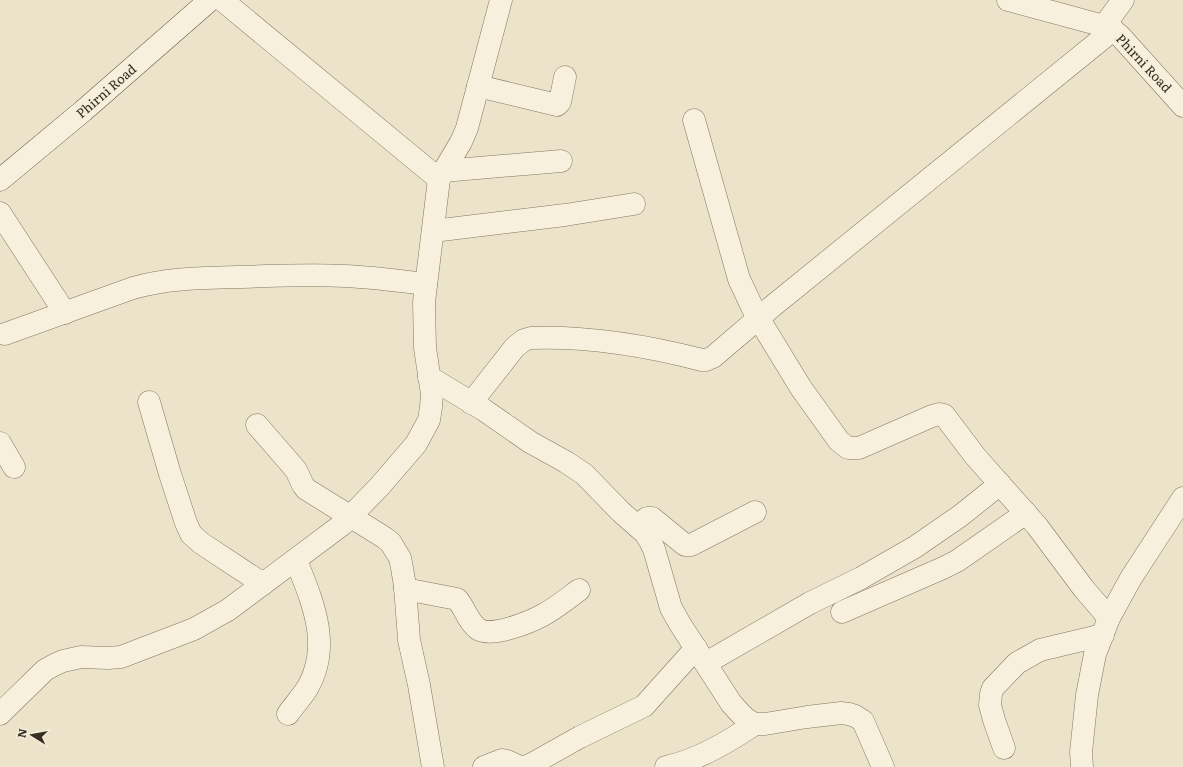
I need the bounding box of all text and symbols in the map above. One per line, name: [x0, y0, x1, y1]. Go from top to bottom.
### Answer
street label: Phirni Road: [1112, 29, 1177, 96]
street label: Phirni Road: [72, 59, 140, 122]
north arrow: [12, 715, 52, 755]
text: N: [12, 727, 30, 739]

